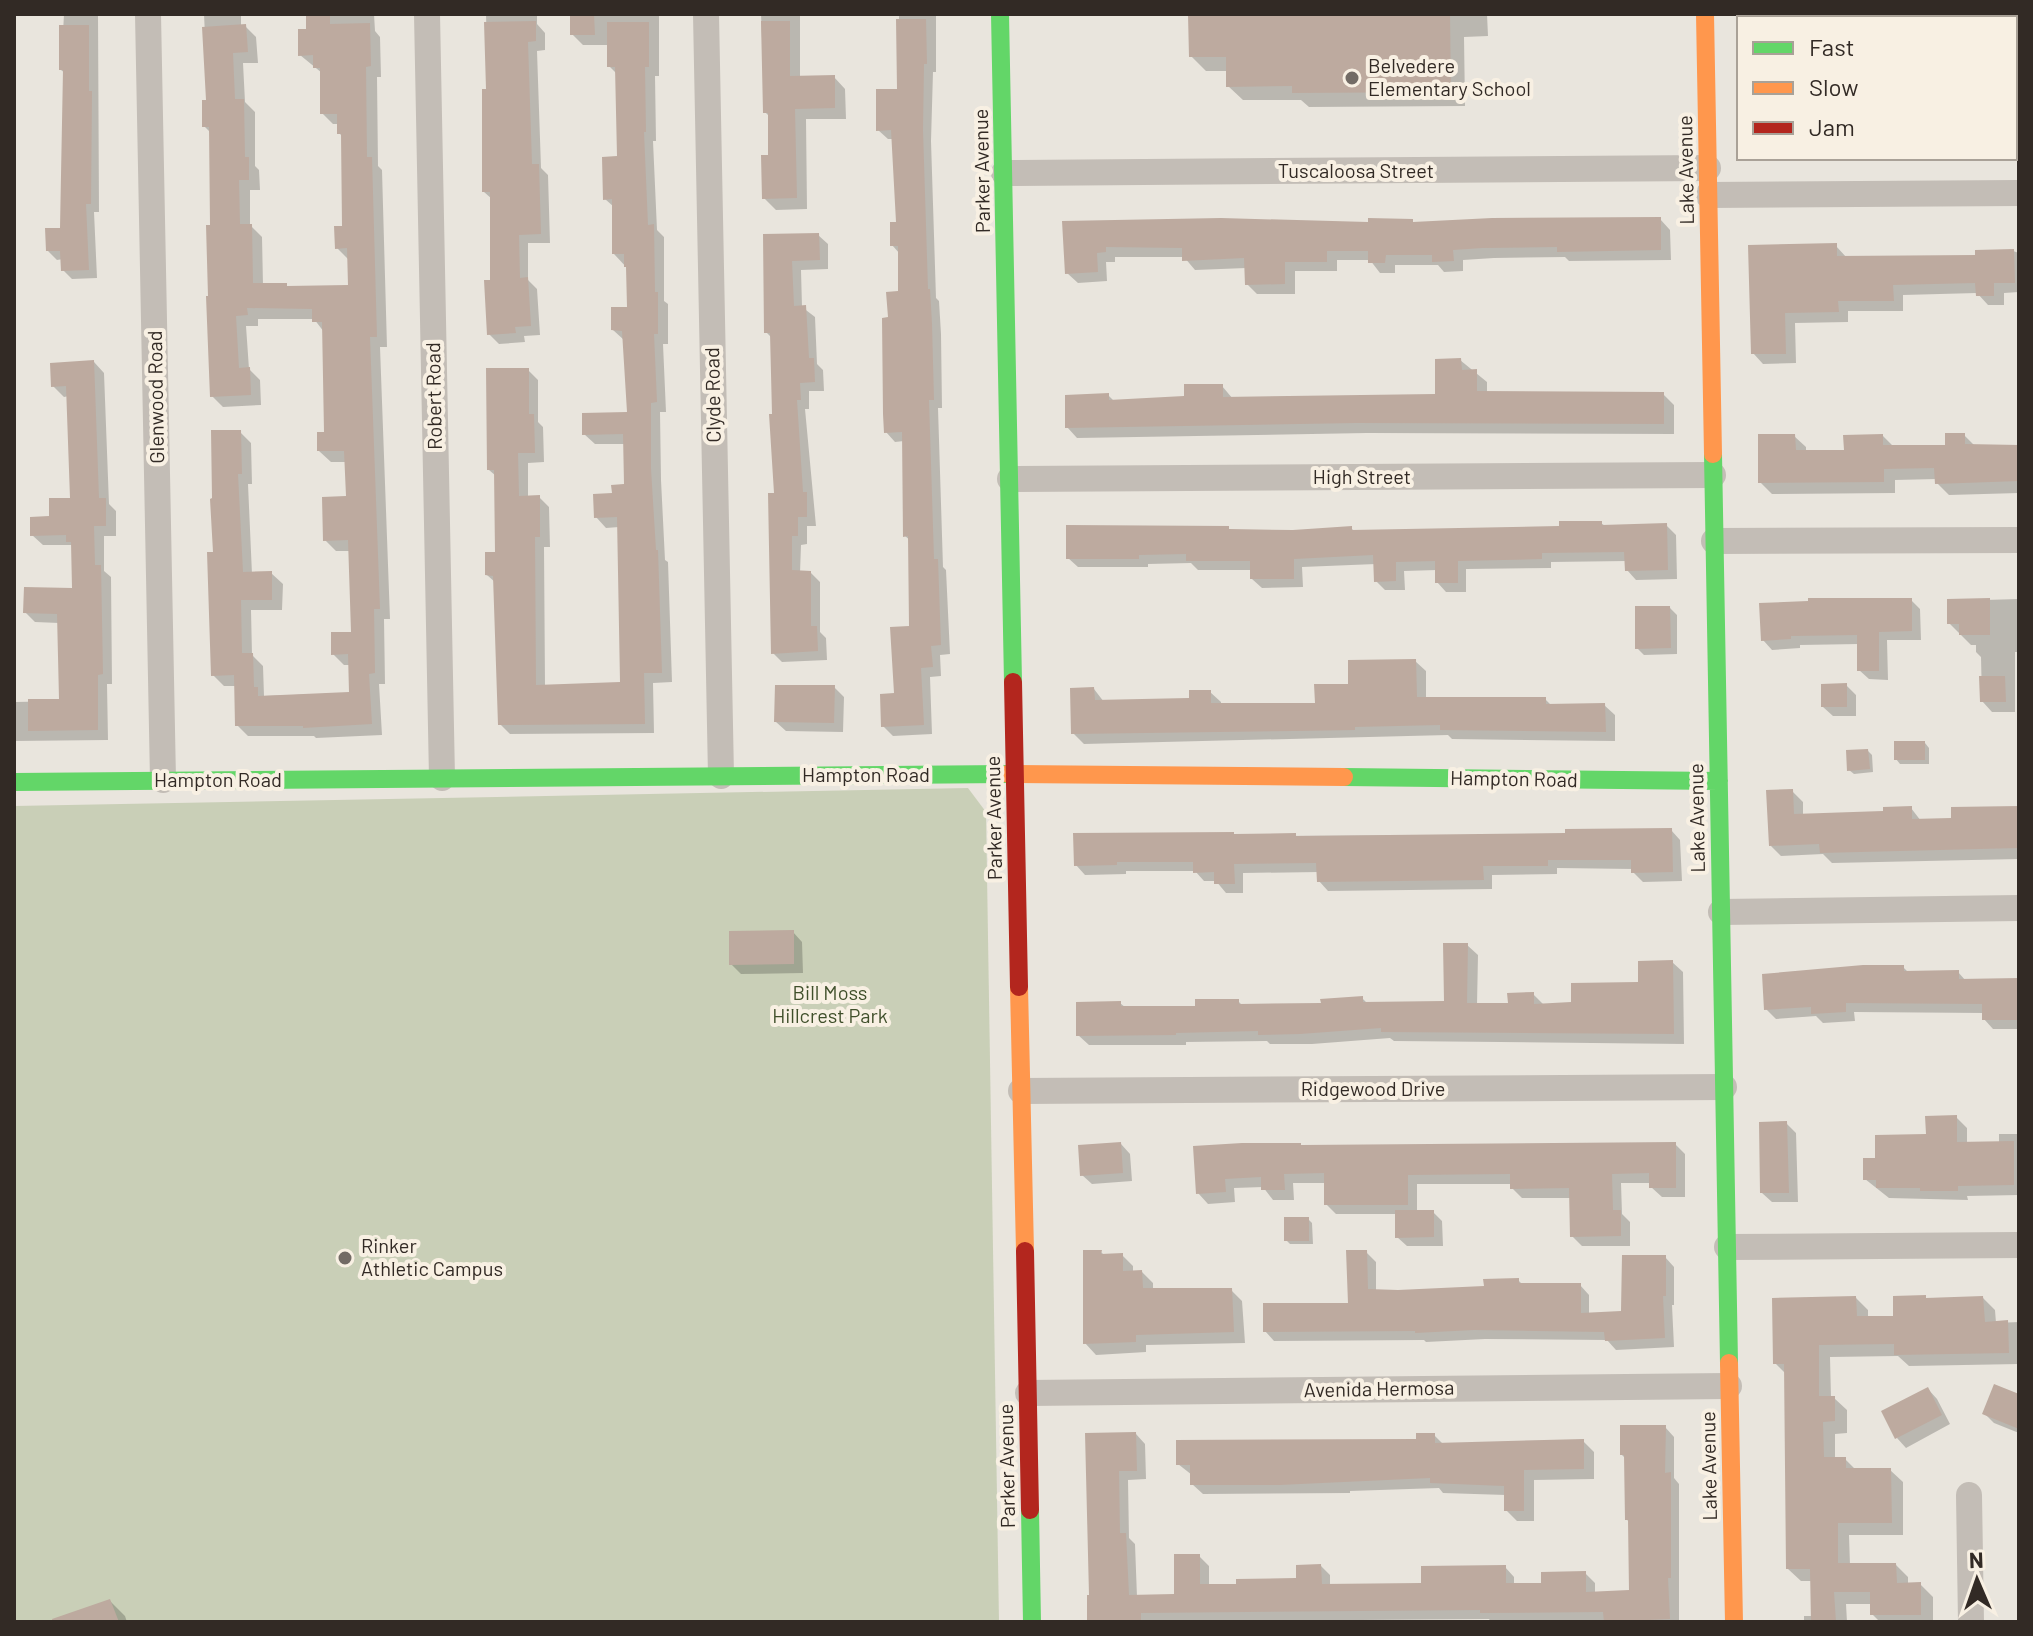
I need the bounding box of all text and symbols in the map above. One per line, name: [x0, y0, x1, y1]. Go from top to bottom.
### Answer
legend: [1737, 16, 2017, 160]
text: Fast: [1809, 32, 1854, 61]
place label: Belvedere Elementary School: [1368, 53, 1531, 100]
marker: Belvedere Elementary School: [1343, 69, 1361, 87]
text: Slow: [1809, 72, 1858, 101]
street label: Parker Avenue: [968, 109, 994, 233]
text: Jam: [1809, 112, 1855, 141]
street label: Lake Avenue: [1672, 115, 1698, 225]
street label: Tuscaloosa Street: [1278, 158, 1434, 182]
street label: Glenwood Road: [142, 330, 168, 464]
street label: Robert Road: [420, 342, 446, 450]
street label: Clyde Road: [699, 347, 725, 443]
street label: High Street: [1313, 464, 1411, 488]
street label: Parker Avenue: [980, 756, 1006, 880]
street label: Hampton Road: [802, 762, 930, 786]
street label: Lake Avenue: [1683, 763, 1709, 873]
street label: Hampton Road: [1450, 765, 1578, 791]
street label: Hampton Road: [154, 767, 282, 791]
park label: Bill Moss Hillcrest Park: [772, 980, 888, 1027]
street label: Ridgewood Drive: [1301, 1076, 1445, 1100]
place label: Rinker Athletic Campus: [361, 1233, 503, 1280]
marker: Rinker Athletic Campus: [336, 1249, 354, 1267]
street label: Avenida Hermosa: [1303, 1375, 1454, 1401]
street label: Parker Avenue: [993, 1404, 1019, 1528]
street label: Lake Avenue: [1695, 1411, 1721, 1521]
north arrow: [1937, 1540, 2017, 1620]
text: N: [1968, 1546, 1984, 1572]

